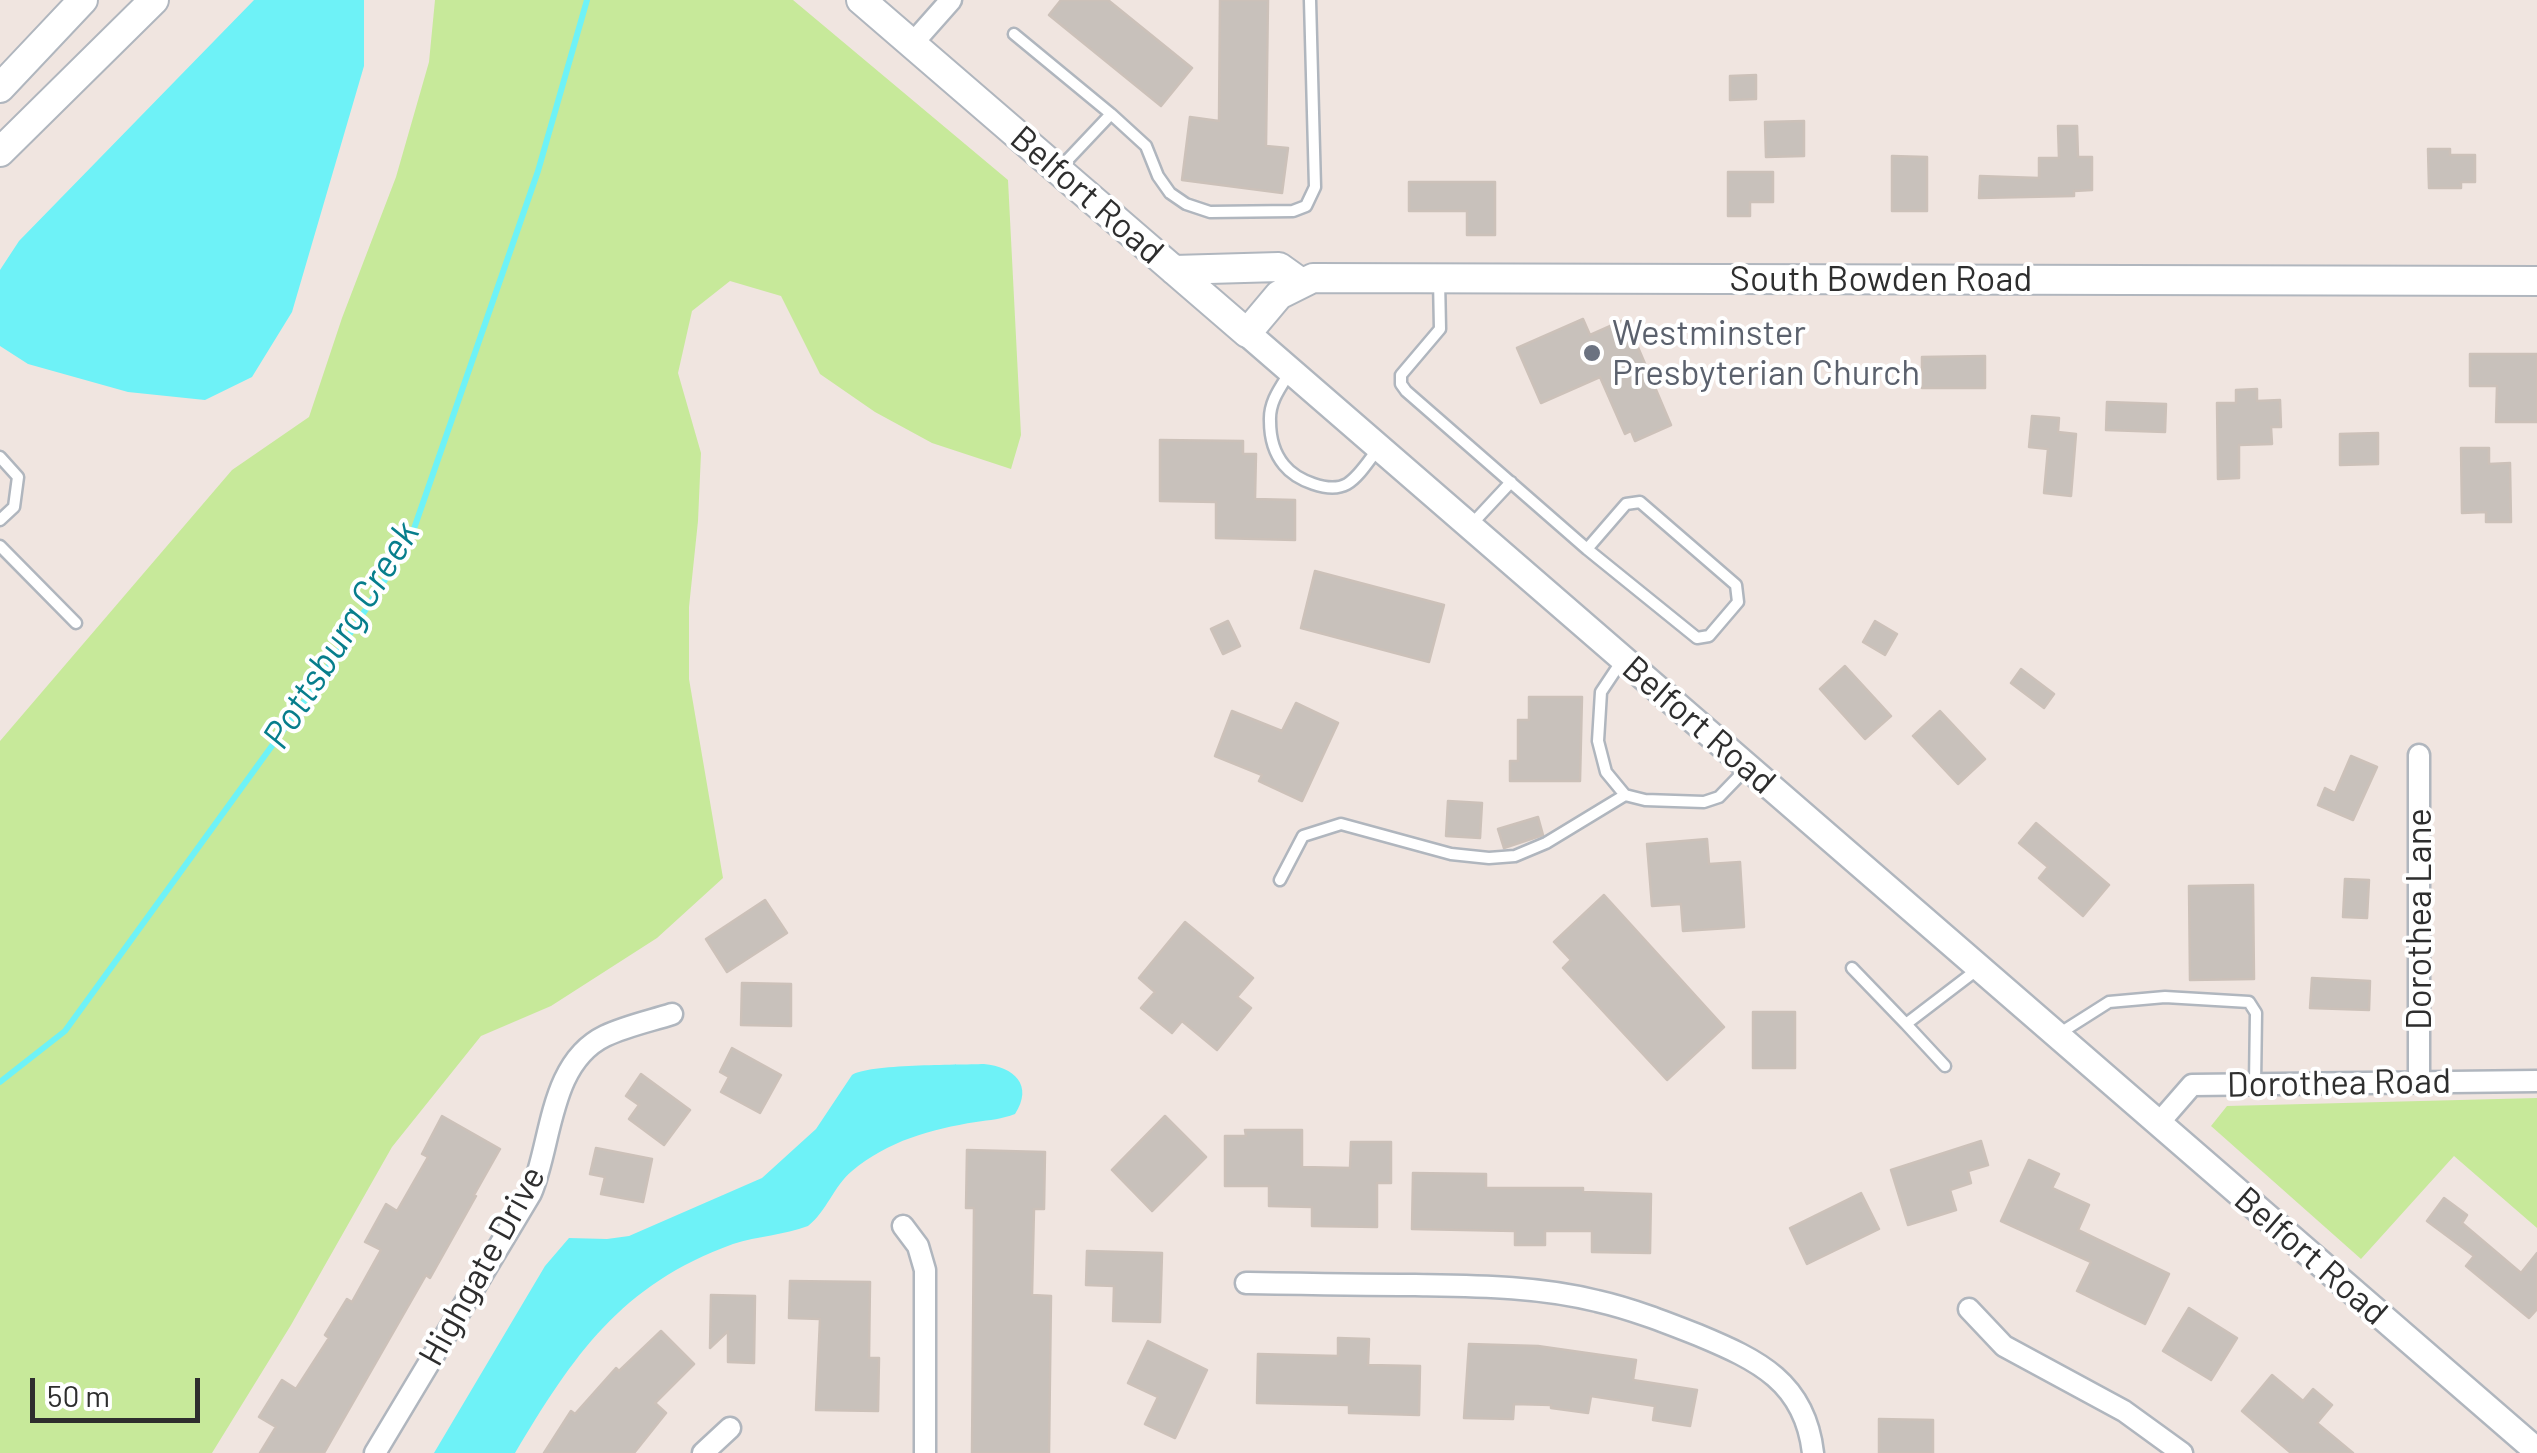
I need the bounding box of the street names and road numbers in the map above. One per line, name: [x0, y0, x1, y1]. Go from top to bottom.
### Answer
street label: Belfort Road: [1002, 117, 1172, 273]
street label: South Bowden Road: [1730, 258, 2032, 300]
street label: Belfort Road: [1614, 647, 1784, 803]
street label: Dorothea Lane: [2398, 808, 2440, 1030]
street label: Dorothea Road: [2227, 1060, 2451, 1106]
street label: Highgate Drive: [410, 1159, 554, 1373]
street label: Belfort Road: [2226, 1178, 2396, 1334]

